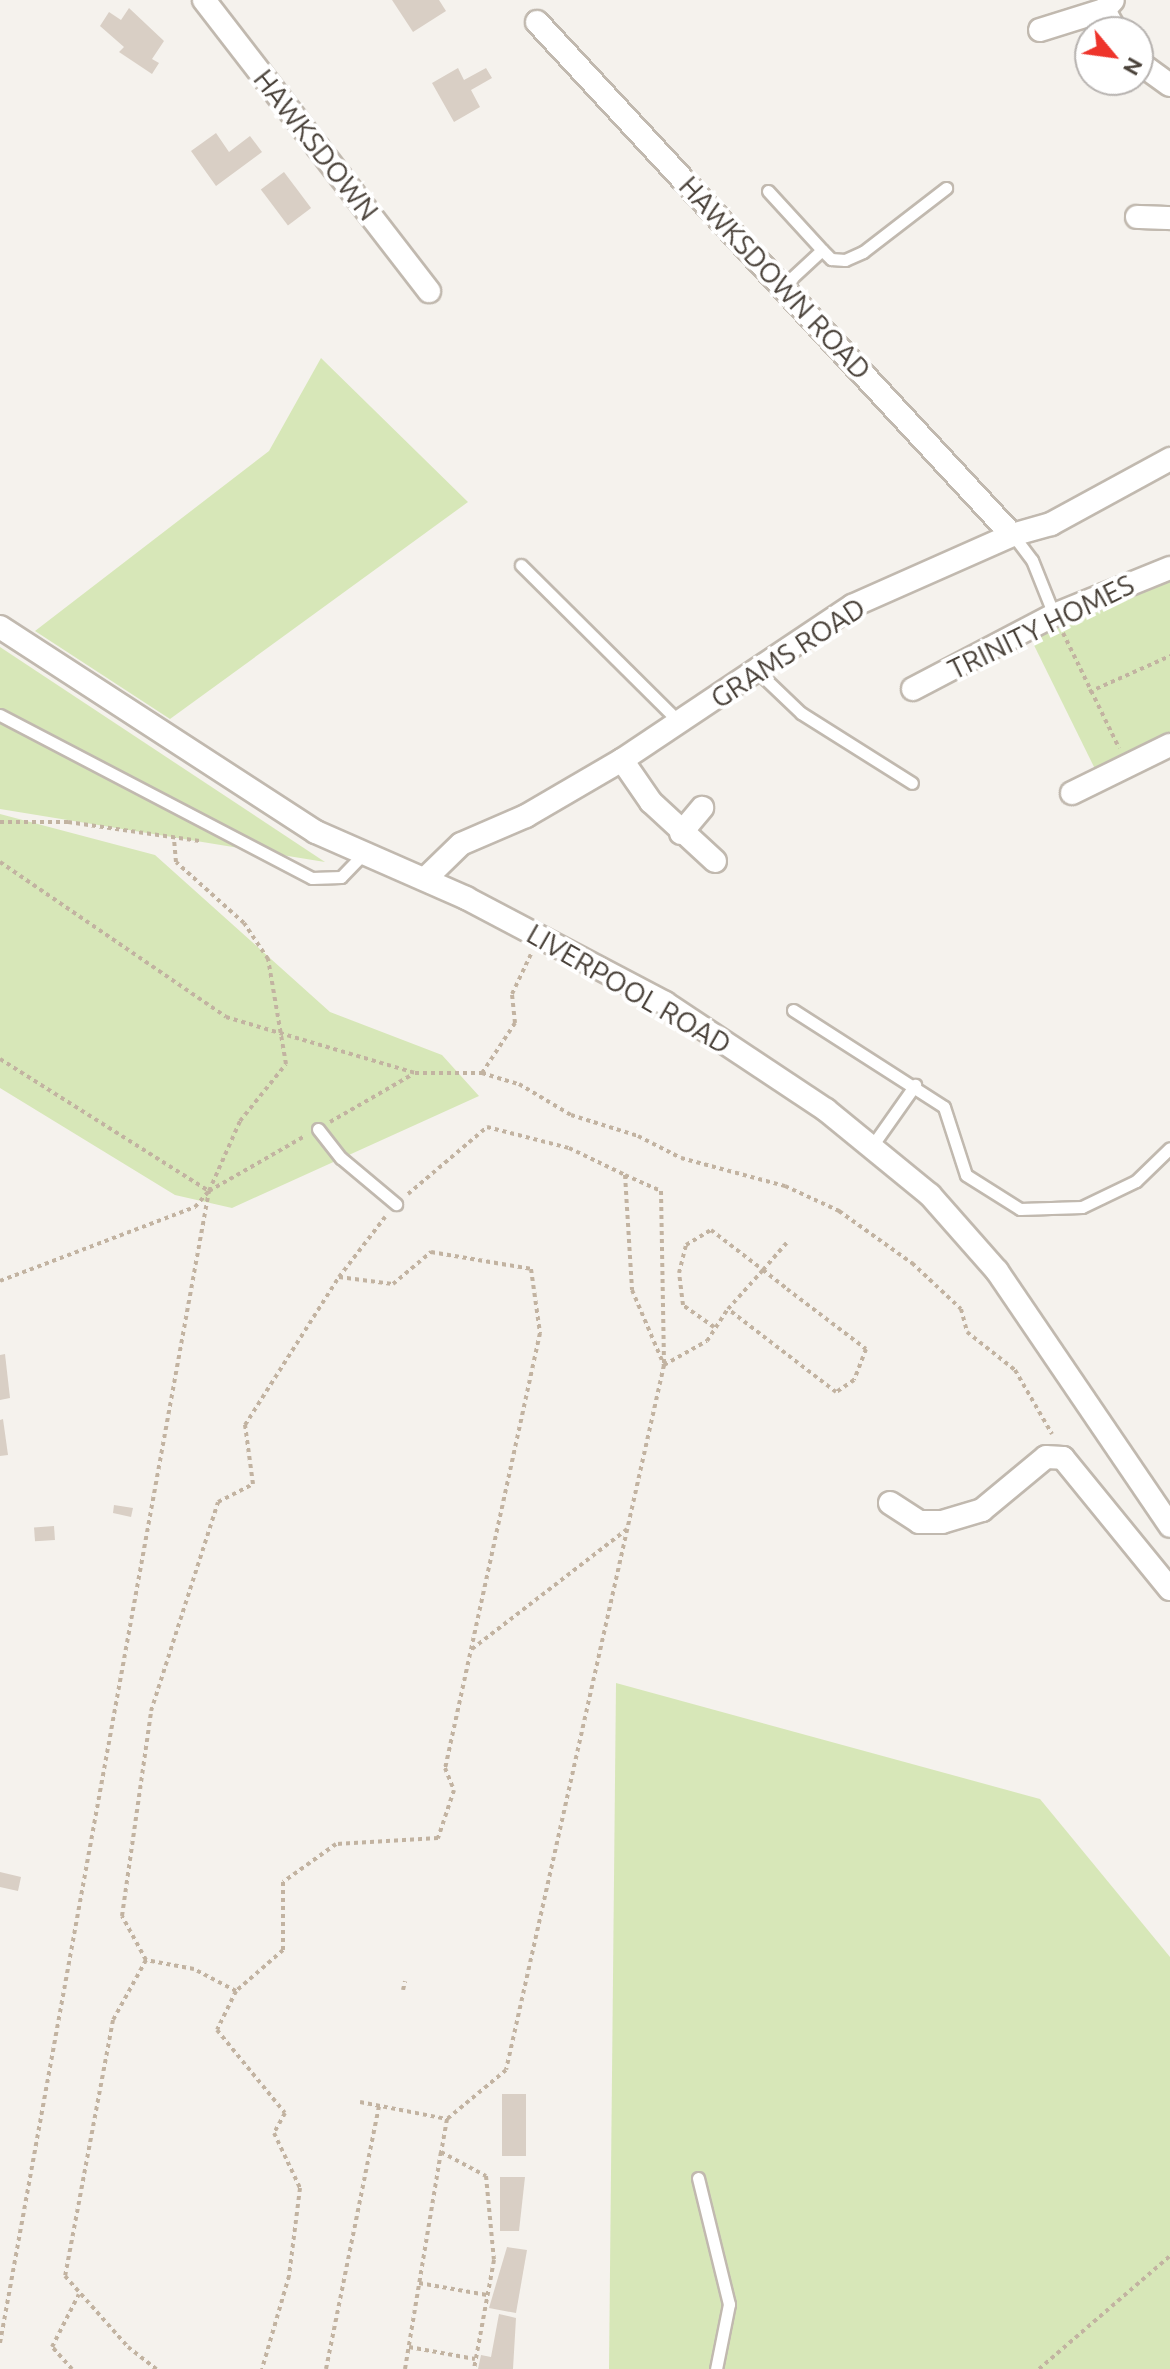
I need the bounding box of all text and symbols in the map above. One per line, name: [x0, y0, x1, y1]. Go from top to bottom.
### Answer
north arrow: [1074, 16, 1154, 96]
text: N: [1119, 54, 1149, 80]
street label: HAWKSDOWN: [247, 63, 385, 227]
street label: HAWKSDOWN ROAD: [672, 169, 878, 387]
street label: TRINITY HOMES: [943, 568, 1139, 686]
street label: GRAMS ROAD: [705, 591, 871, 715]
street label: LIVERPOOL ROAD: [521, 917, 737, 1061]

